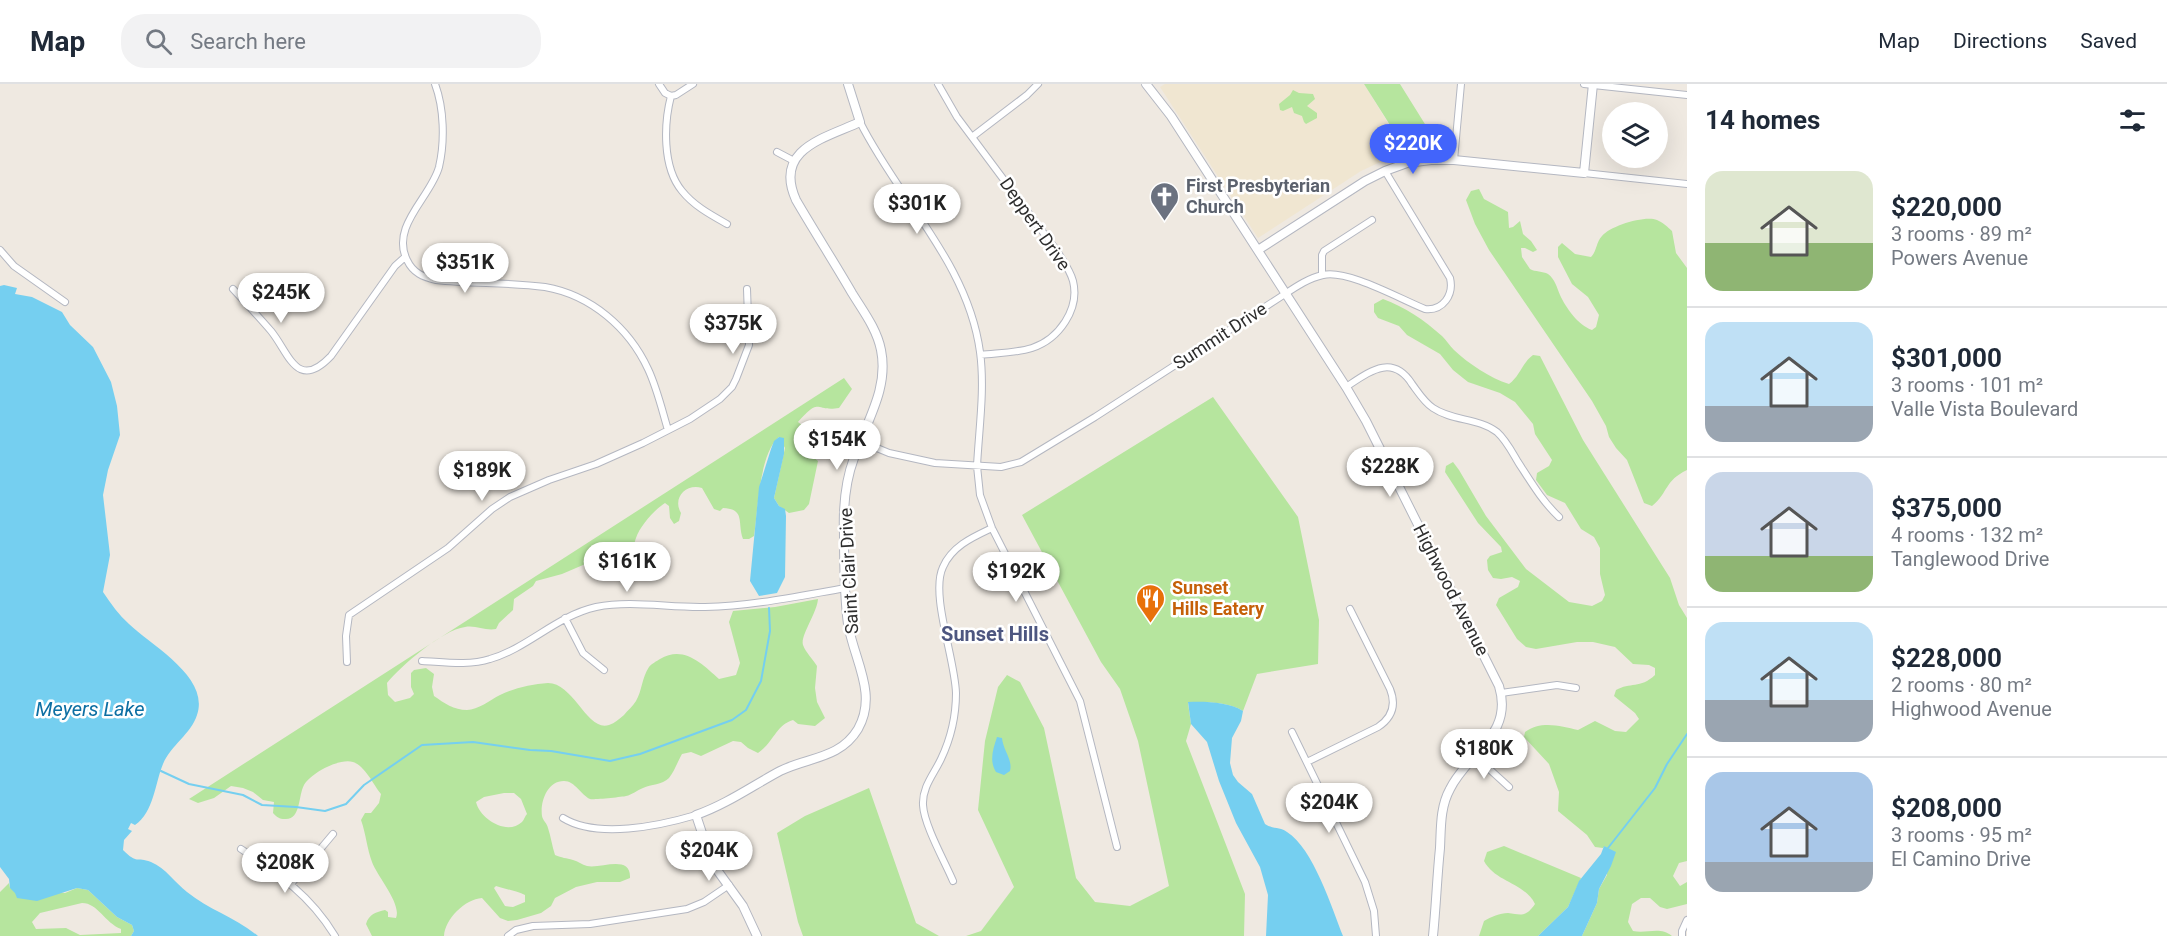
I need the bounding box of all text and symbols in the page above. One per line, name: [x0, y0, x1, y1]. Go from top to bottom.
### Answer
search box: [121, 14, 541, 68]
text: Map: [30, 25, 85, 58]
icon: search: [142, 25, 175, 58]
text: Search here: [190, 29, 306, 54]
text: Map: [1878, 29, 1920, 53]
text: Directions: [1953, 29, 2047, 53]
text: Saved: [2080, 29, 2137, 53]
map controls: [1602, 102, 1668, 168]
button: layers: [1602, 102, 1668, 168]
icon: filters: [2116, 104, 2149, 137]
text: 14 homes: [1705, 105, 1820, 135]
pin: $220K: [1371, 124, 1455, 175]
text: $220K: [1384, 131, 1442, 155]
street label: Deppert Drive: [996, 173, 1075, 274]
place label: First Presbyterian Church: [1186, 175, 1330, 217]
church icon: First Presbyterian Church: [1149, 180, 1181, 222]
pin: $301K: [875, 184, 959, 235]
text: $301K: [888, 191, 946, 215]
text: $220,000: [1891, 192, 2002, 222]
icon: home: [1753, 195, 1825, 267]
text: 3 rooms · 89 m²: [1891, 222, 2032, 246]
pin: $351K: [423, 243, 507, 294]
text: Powers Avenue: [1891, 246, 2028, 270]
text: $351K: [436, 250, 494, 274]
pin: $245K: [239, 273, 323, 324]
text: $245K: [252, 280, 310, 304]
street label: Summit Drive: [1169, 298, 1270, 374]
pin: $375K: [691, 304, 775, 355]
text: $375K: [704, 311, 762, 335]
text: $301,000: [1891, 343, 2002, 373]
icon: home: [1753, 346, 1825, 418]
text: 3 rooms · 101 m²: [1891, 373, 2043, 397]
text: Valle Vista Boulevard: [1891, 397, 2078, 421]
pin: $154K: [795, 420, 879, 471]
text: $154K: [808, 427, 866, 451]
pin: $228K: [1348, 447, 1432, 498]
pin: $189K: [440, 451, 524, 502]
text: $228K: [1361, 454, 1419, 478]
text: $189K: [453, 458, 511, 482]
text: $375,000: [1891, 493, 2002, 523]
icon: home: [1753, 496, 1825, 568]
street label: Saint Clair Drive: [835, 507, 862, 635]
street label: Highwood Avenue: [1409, 521, 1494, 659]
text: 4 rooms · 132 m²: [1891, 523, 2043, 547]
pin: $161K: [585, 542, 669, 593]
text: Tanglewood Drive: [1891, 547, 2049, 571]
text: $161K: [598, 549, 656, 573]
pin: $192K: [974, 552, 1058, 603]
text: $192K: [987, 559, 1045, 583]
place label: Sunset Hills Eatery: [1172, 577, 1265, 619]
restaurant icon: Sunset Hills Eatery: [1135, 582, 1167, 624]
district label: Sunset Hills: [941, 622, 1049, 646]
text: $228,000: [1891, 643, 2002, 673]
icon: home: [1753, 646, 1825, 718]
text: 2 rooms · 80 m²: [1891, 673, 2032, 697]
water label: Meyers Lake: [36, 697, 144, 721]
text: Highwood Avenue: [1891, 697, 2052, 721]
pin: $180K: [1442, 729, 1526, 780]
text: $180K: [1455, 736, 1513, 760]
pin: $204K: [1287, 783, 1371, 834]
text: $204K: [1300, 790, 1358, 814]
text: $208,000: [1891, 793, 2002, 823]
icon: home: [1753, 796, 1825, 868]
text: 3 rooms · 95 m²: [1891, 823, 2032, 847]
pin: $204K: [667, 831, 751, 882]
text: $204K: [680, 838, 738, 862]
pin: $208K: [243, 843, 327, 894]
text: El Camino Drive: [1891, 847, 2031, 871]
text: $208K: [256, 850, 314, 874]

